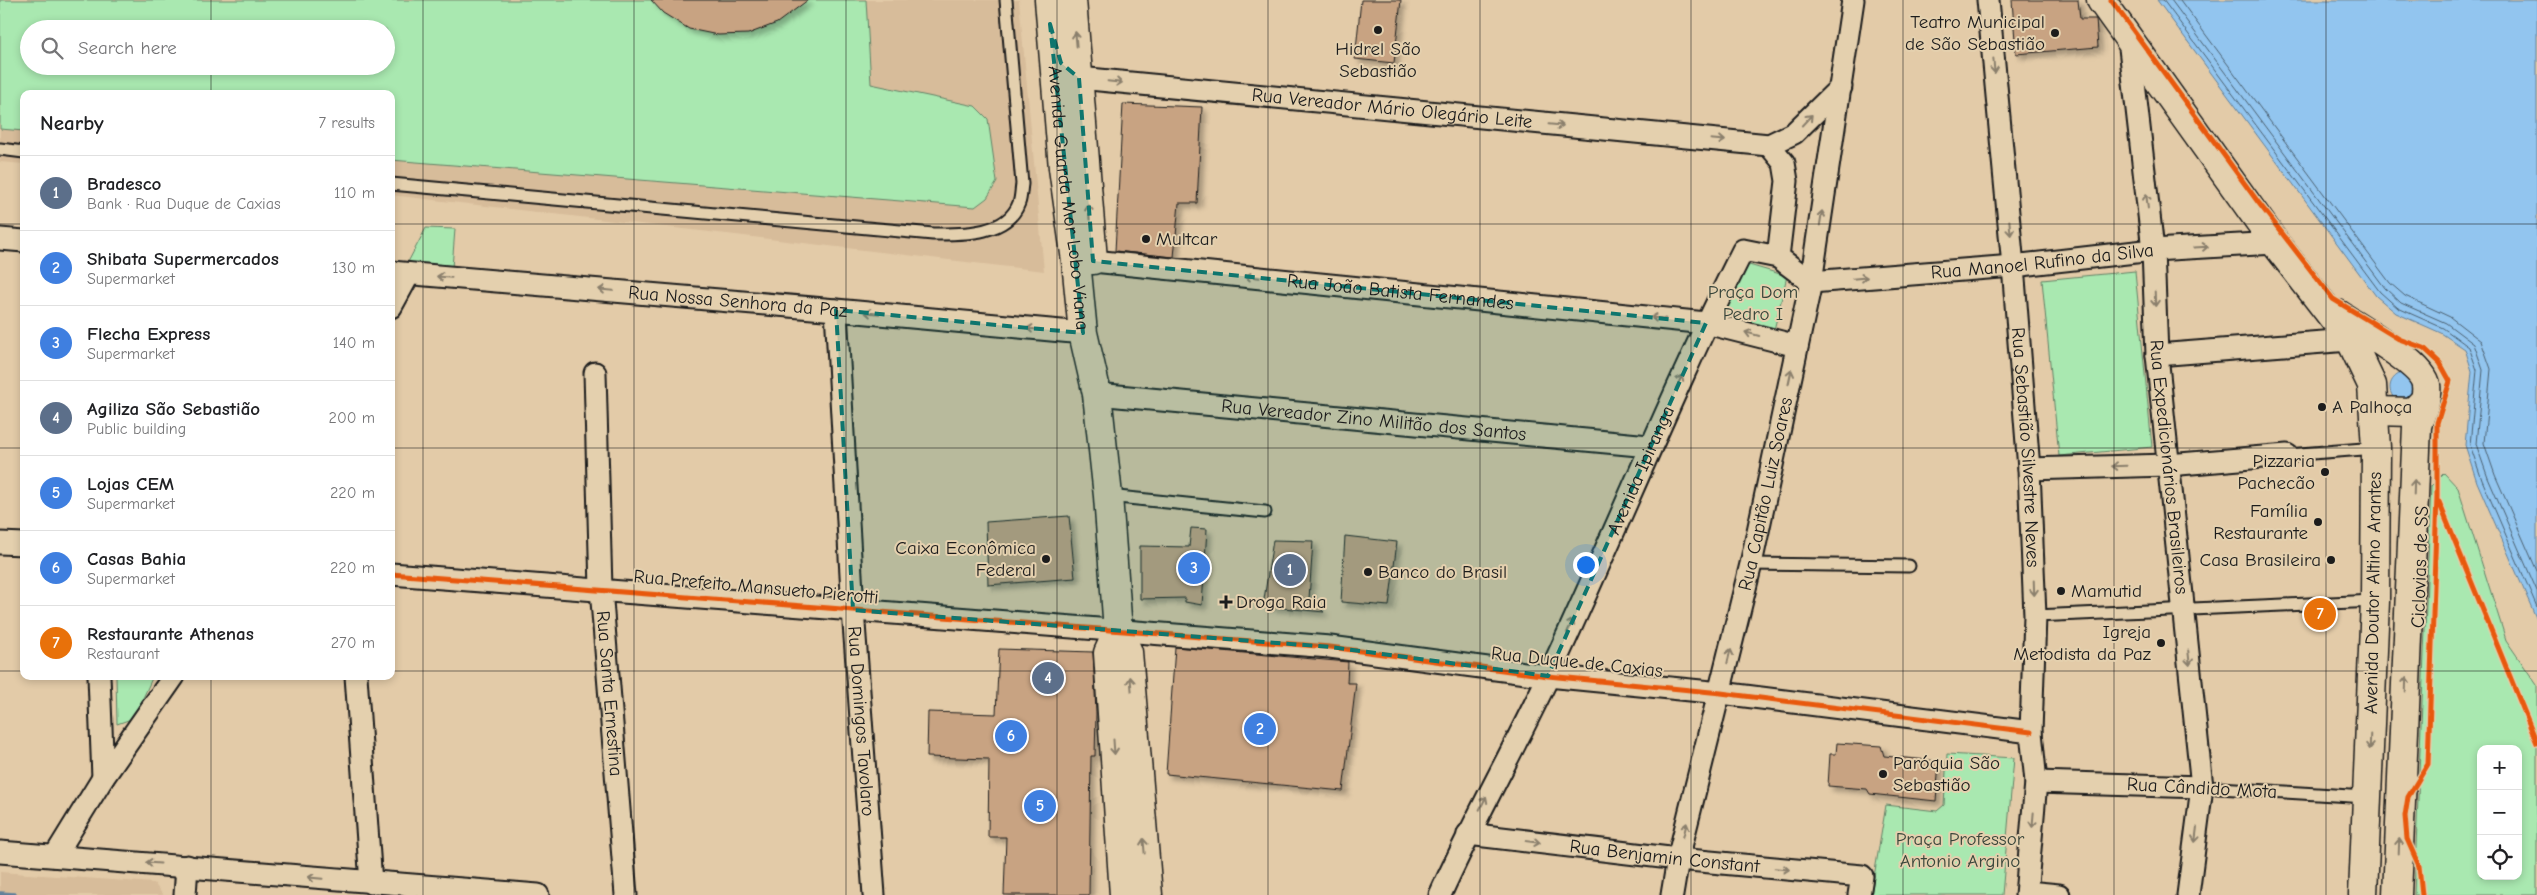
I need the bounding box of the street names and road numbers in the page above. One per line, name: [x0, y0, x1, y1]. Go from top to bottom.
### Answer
street label: Avenida Guarda Mor Lobo Viana: [1044, 65, 1094, 331]
street label: Rua Vereador Mário Olegário Leite: [1251, 84, 1534, 133]
street label: Rua Manoel Rufino da Silva: [1930, 239, 2155, 283]
street label: Rua João Batista Fernandes: [1286, 270, 1515, 315]
street label: Rua Nossa Senhora da Paz: [627, 281, 848, 322]
street label: Rua Sebastião Silvestre Neves: [2007, 326, 2044, 568]
street label: Rua Expedicionários Brasileiros: [2145, 339, 2193, 595]
street label: Rua Vereador Zino Militão dos Santos: [1220, 395, 1527, 445]
street label: Rua Capitão Luiz Soares: [1734, 395, 1797, 593]
street label: Avenida Ipiranga: [1603, 402, 1679, 538]
street label: Avenida Doutor Altino Arantes: [2360, 472, 2386, 714]
street label: Ciclovias de SS: [2407, 505, 2433, 629]
street label: Rua Prefeito Mansueto Pierotti: [633, 565, 879, 609]
street label: Rua Santa Ernestina: [592, 610, 627, 777]
street label: Rua Domingos Tavolaro: [843, 625, 879, 817]
street label: Rua Duque de Caxias: [1490, 642, 1664, 682]
street label: Rua Cândido Mota: [2126, 773, 2278, 803]
street label: Rua Benjamin Constant: [1568, 835, 1761, 878]

